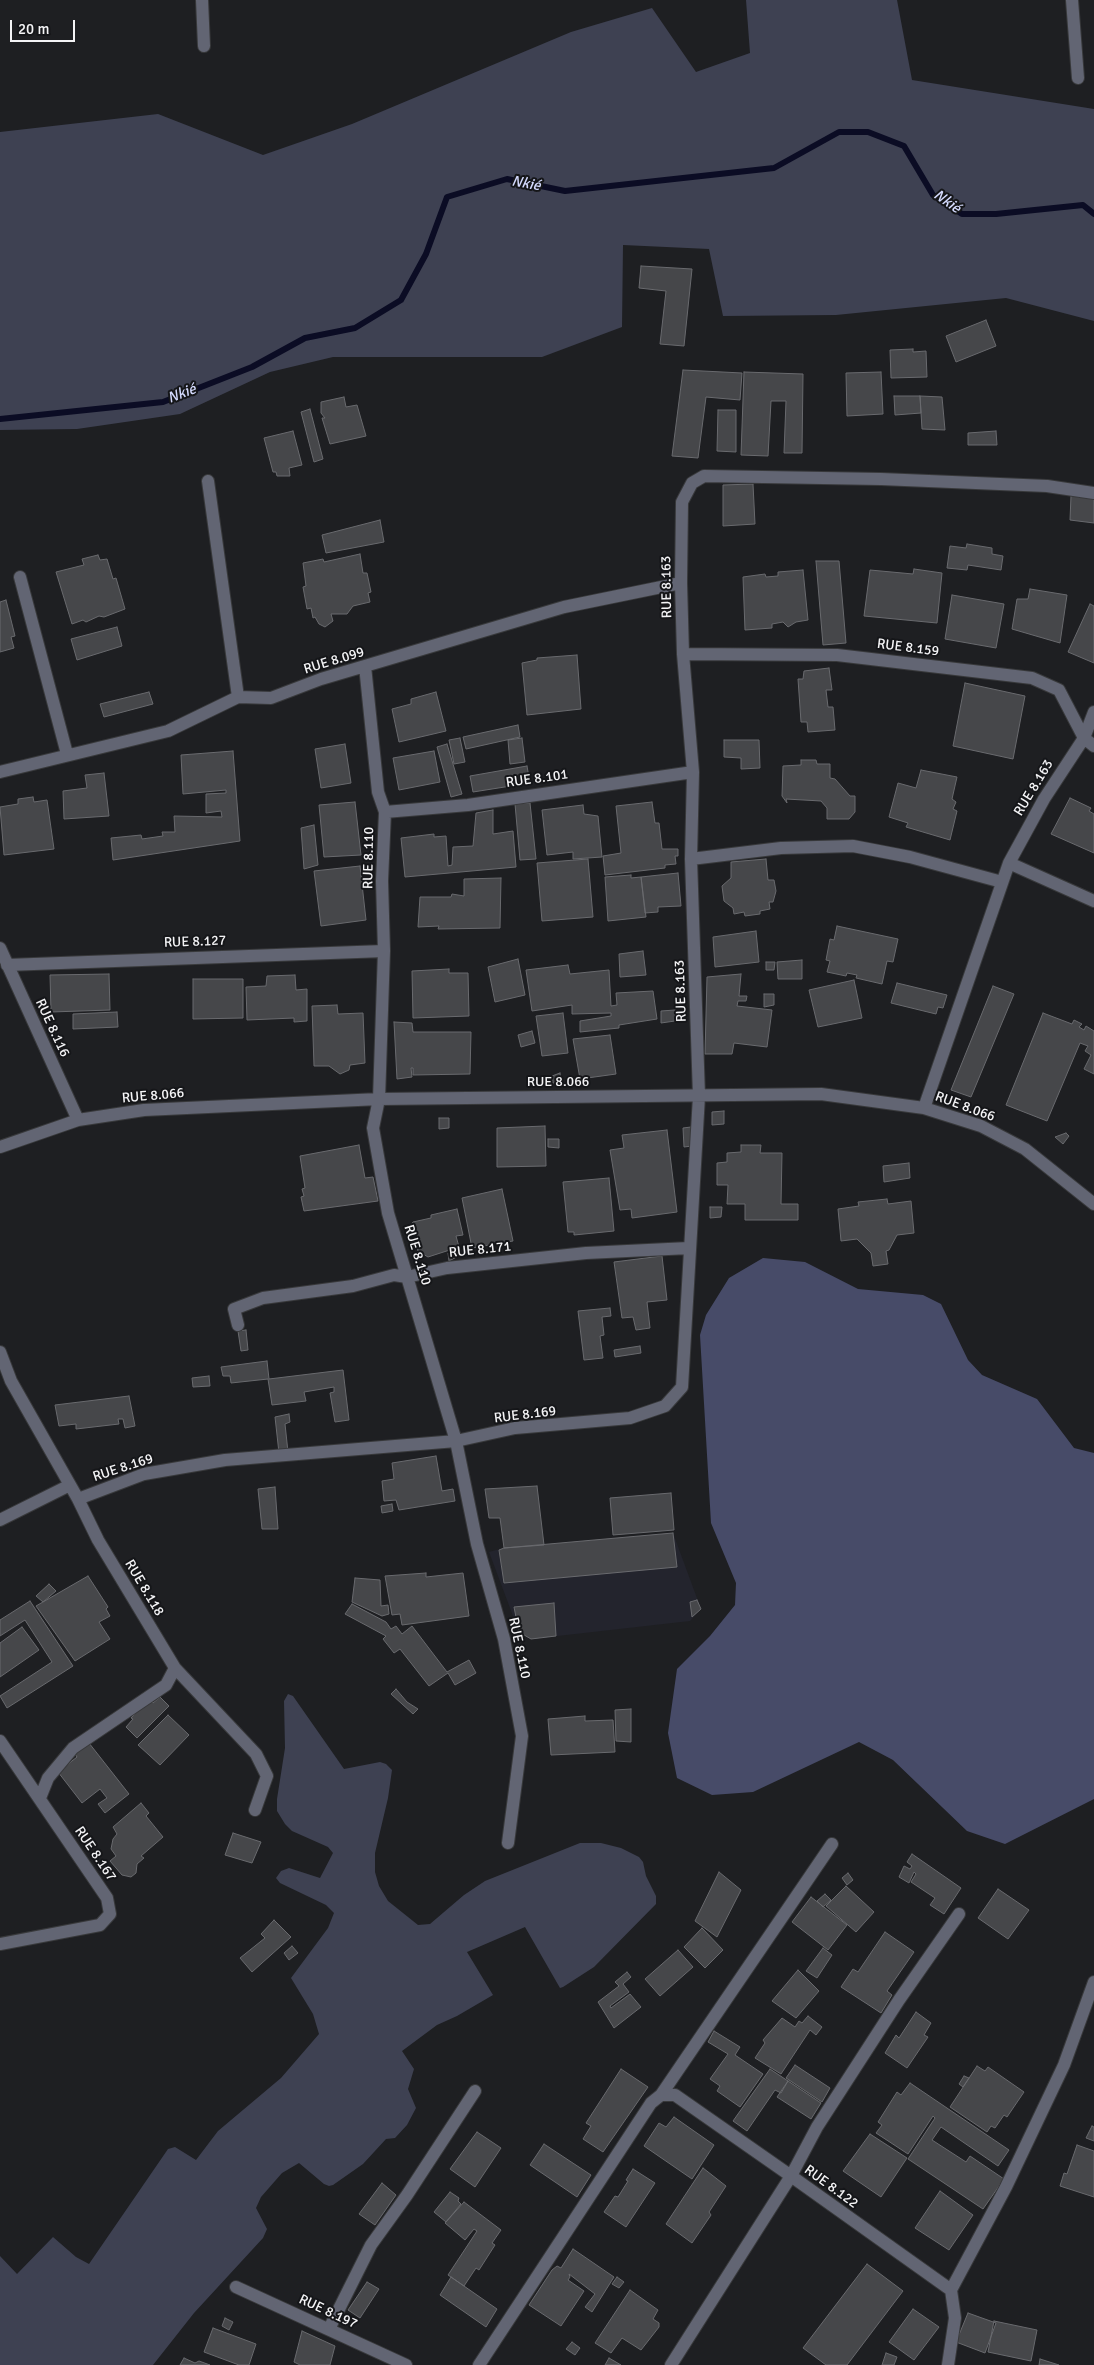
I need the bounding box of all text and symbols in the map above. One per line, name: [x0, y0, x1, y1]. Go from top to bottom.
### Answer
scale bar: [12, 10, 78, 42]
text: 20 m: [18, 20, 49, 38]
water label: Nkié: [510, 173, 542, 195]
water label: Nkié: [930, 186, 964, 218]
water label: Nkié: [165, 380, 199, 408]
street label: RUE 8.163: [658, 556, 676, 618]
street label: RUE 8.159: [876, 636, 940, 660]
street label: RUE 8.099: [302, 644, 366, 678]
street label: RUE 8.163: [1011, 757, 1057, 819]
street label: RUE 8.101: [505, 766, 569, 792]
street label: RUE 8.110: [360, 827, 378, 889]
street label: RUE 8.127: [163, 933, 227, 951]
street label: RUE 8.163: [672, 959, 690, 1023]
street label: RUE 8.116: [31, 996, 73, 1060]
street label: RUE 8.066: [527, 1074, 589, 1090]
street label: RUE 8.066: [121, 1085, 185, 1107]
street label: RUE 8.066: [933, 1088, 997, 1126]
street label: RUE 8.110: [400, 1223, 434, 1287]
street label: RUE 8.171: [448, 1238, 512, 1262]
street label: RUE 8.169: [493, 1403, 557, 1427]
street label: RUE 8.169: [91, 1450, 155, 1486]
street label: RUE 8.118: [121, 1557, 167, 1619]
street label: RUE 8.110: [504, 1616, 534, 1680]
street label: RUE 8.167: [71, 1823, 119, 1885]
street label: RUE 8.122: [801, 2162, 861, 2212]
street label: RUE 8.197: [296, 2291, 360, 2333]

